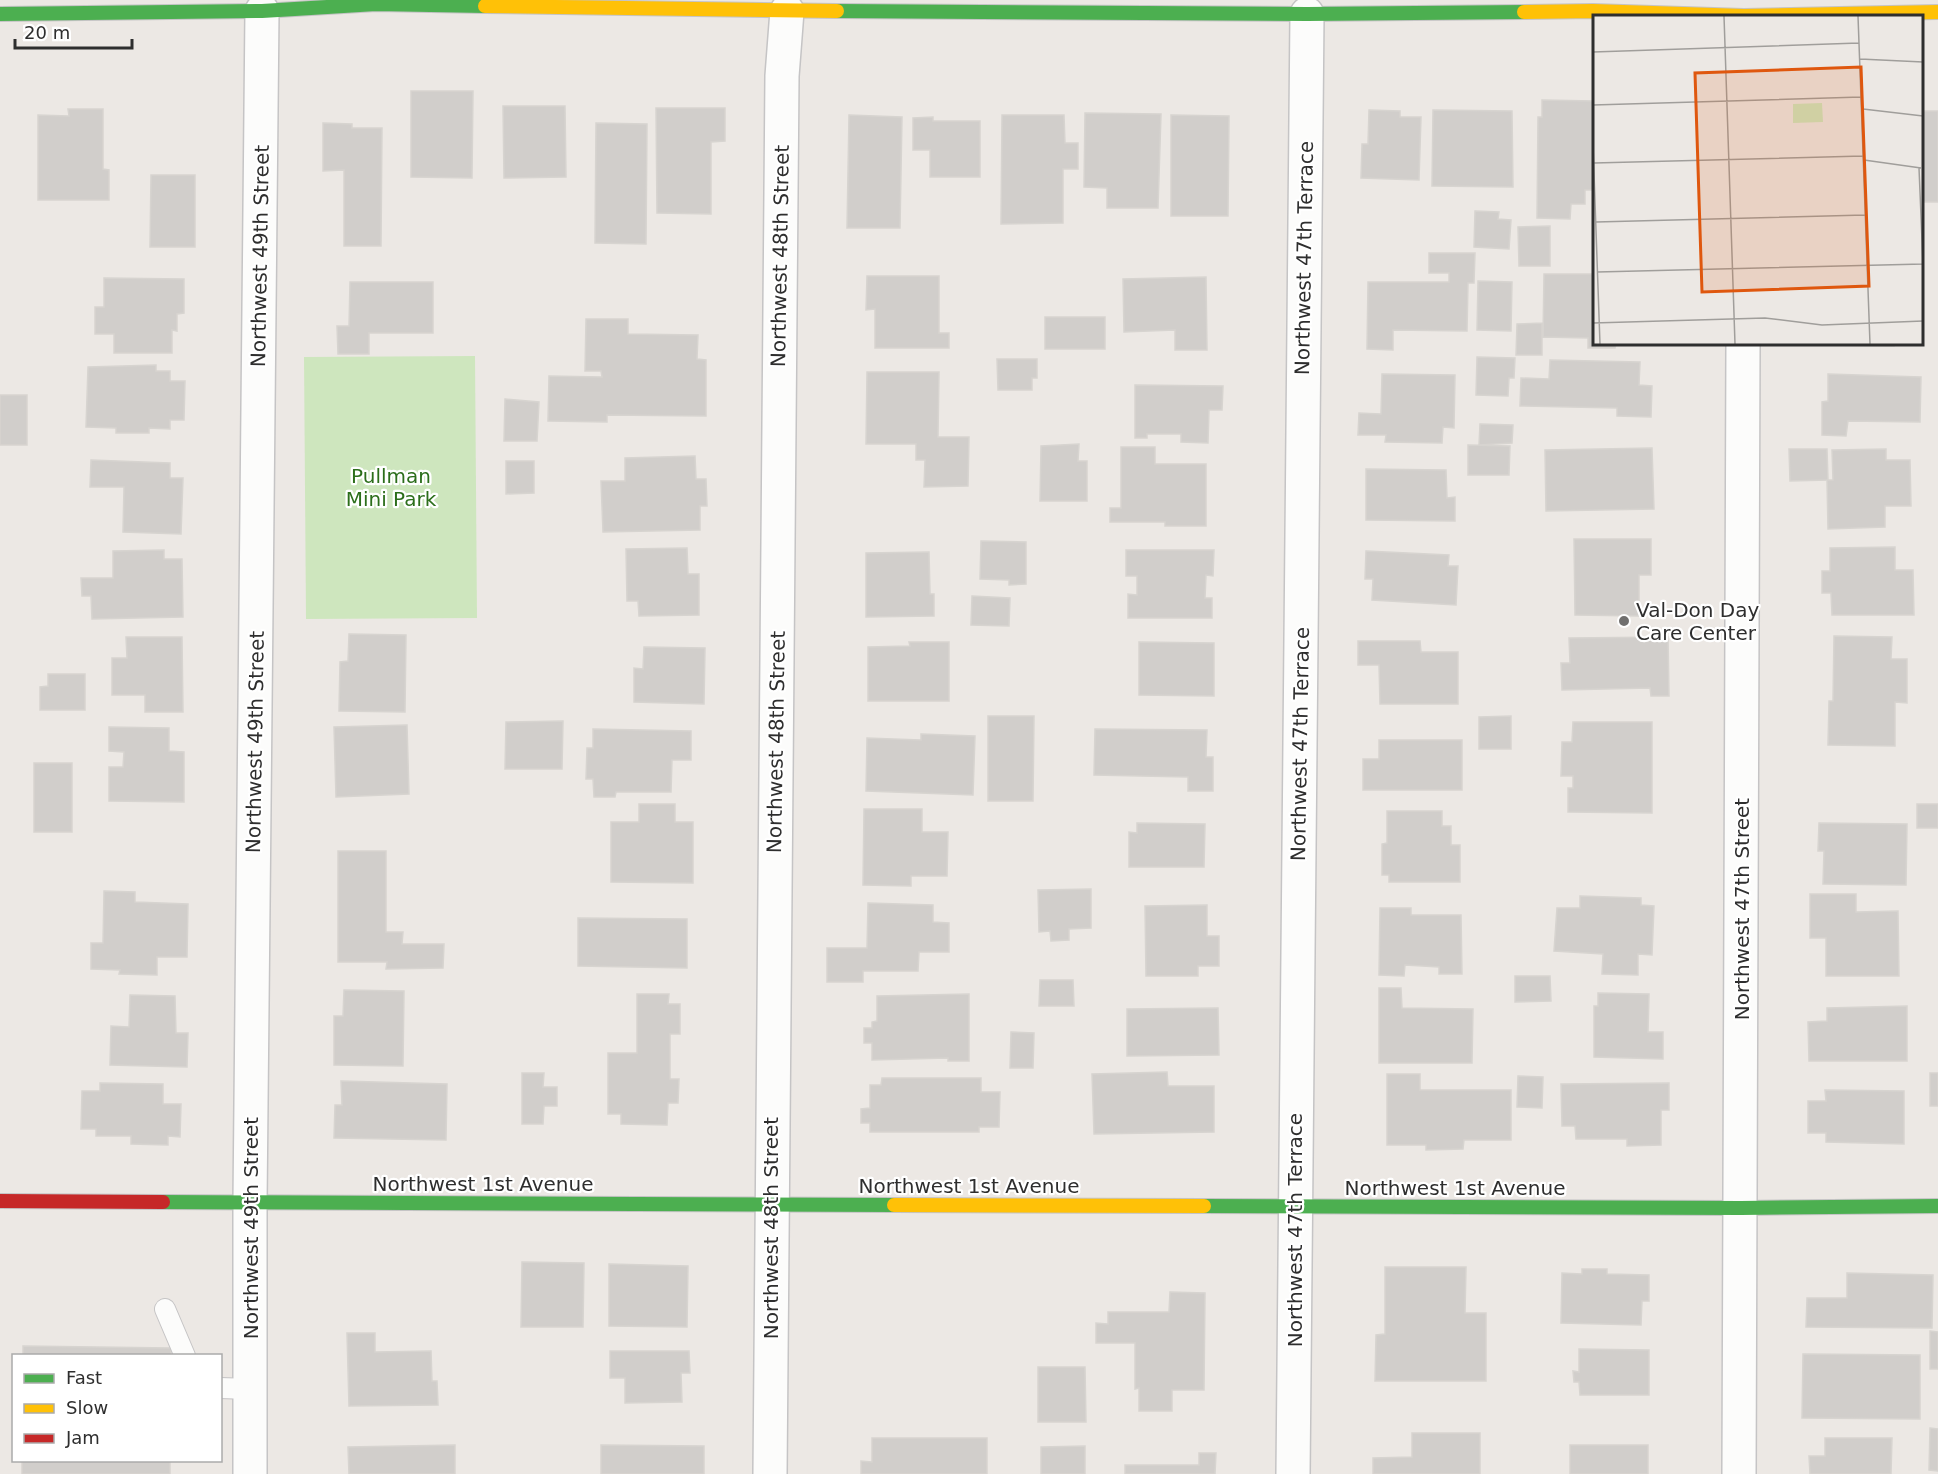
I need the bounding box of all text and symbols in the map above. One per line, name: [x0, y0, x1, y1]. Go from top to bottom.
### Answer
scale bar: [15, 12, 132, 50]
inset map: [1593, 15, 1923, 345]
text: 20 m: [24, 22, 70, 43]
street label: Northwest 47th Terrace: [1290, 141, 1318, 375]
street label: Northwest 49th Street: [246, 144, 274, 367]
street label: Northwest 48th Street: [766, 144, 794, 367]
park label: Pullman Mini Park: [346, 464, 437, 511]
place label: Val-Don Day Care Center: [1636, 598, 1759, 645]
marker: Val-Don Day Care Center: [1617, 614, 1631, 628]
street label: Northwest 47th Terrace: [1286, 627, 1314, 861]
street label: Northwest 49th Street: [241, 630, 269, 853]
street label: Northwest 48th Street: [762, 630, 790, 853]
street label: Northwest 47th Street: [1730, 798, 1754, 1020]
street label: Northwest 47th Terrace: [1283, 1113, 1307, 1347]
street label: Northwest 49th Street: [239, 1117, 263, 1339]
street label: Northwest 48th Street: [759, 1117, 783, 1339]
street label: Northwest 1st Avenue: [373, 1172, 593, 1196]
street label: Northwest 1st Avenue: [859, 1174, 1079, 1198]
street label: Northwest 1st Avenue: [1345, 1176, 1565, 1200]
legend: [12, 1354, 222, 1462]
text: Fast: [66, 1367, 102, 1388]
text: Slow: [66, 1397, 108, 1418]
text: Jam: [65, 1427, 100, 1448]

